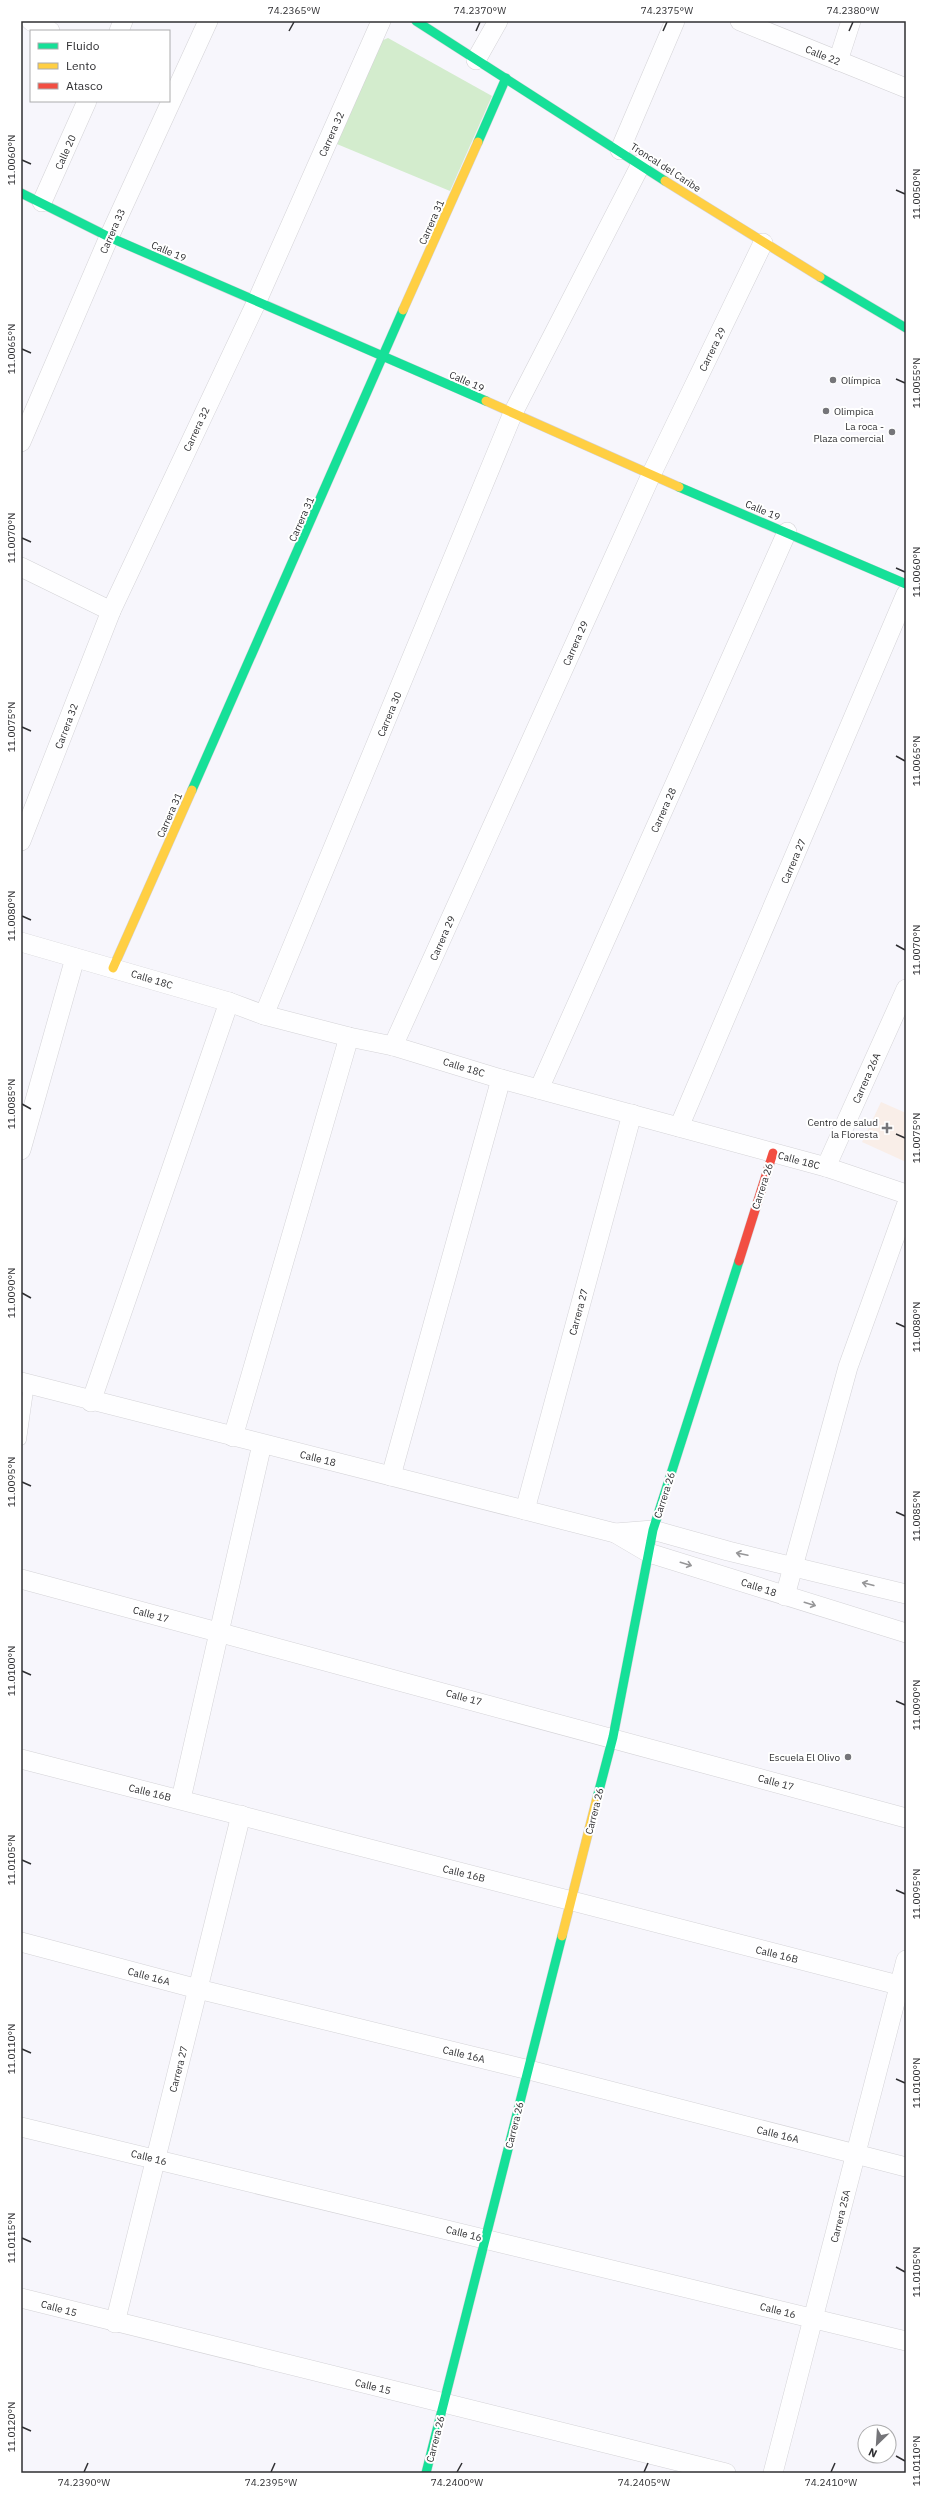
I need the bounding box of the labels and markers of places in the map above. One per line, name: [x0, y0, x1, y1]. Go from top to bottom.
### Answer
place label: Olímpica: [841, 374, 881, 387]
marker: Olímpica: [828, 375, 838, 385]
place label: Olimpica: [834, 405, 874, 418]
marker: Olimpica: [821, 406, 831, 416]
place label: La roca - Plaza comercial: [814, 420, 884, 445]
marker: La roca - Plaza comercial: [887, 427, 897, 437]
place label: Centro de salud la Floresta: [807, 1116, 879, 1141]
marker: Centro de salud la Floresta: [881, 1122, 893, 1134]
place label: Escuela El Olivo: [769, 1751, 840, 1764]
marker: Escuela El Olivo: [843, 1752, 853, 1762]

